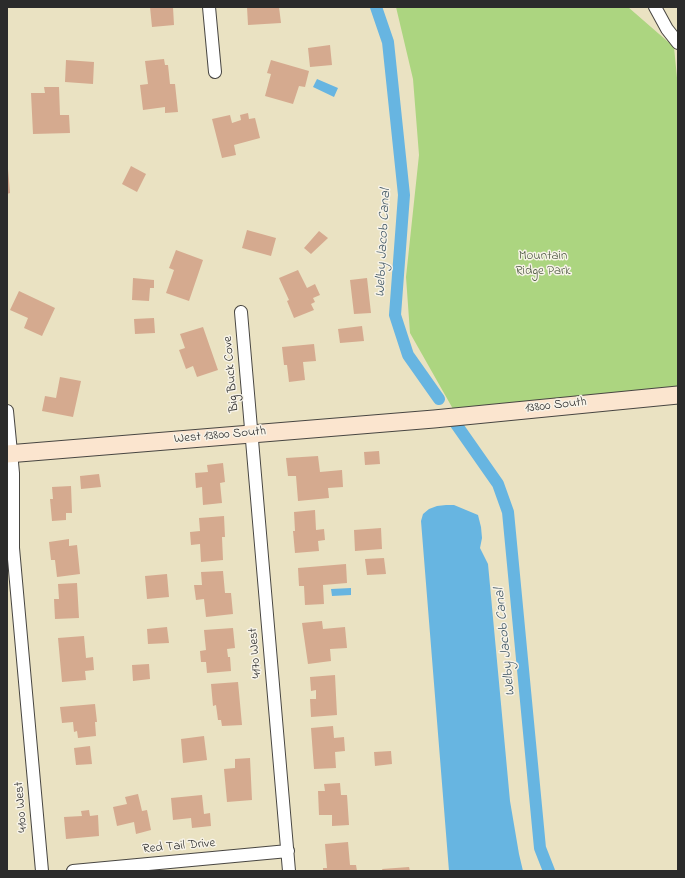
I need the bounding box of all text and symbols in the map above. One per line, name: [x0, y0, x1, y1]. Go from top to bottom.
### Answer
water label: Welby Jacob Canal: [373, 188, 395, 298]
park label: Mountain Ridge Park: [515, 249, 571, 280]
street label: Big Buck Cove: [221, 335, 243, 413]
street label: 13800 South: [524, 395, 588, 417]
street label: West 13800 South: [173, 424, 267, 448]
water label: Welby Jacob Canal: [492, 587, 520, 697]
street label: 4170 West: [246, 627, 266, 679]
street label: 4100 West: [12, 781, 32, 833]
street label: Red Tail Drive: [142, 836, 216, 858]

